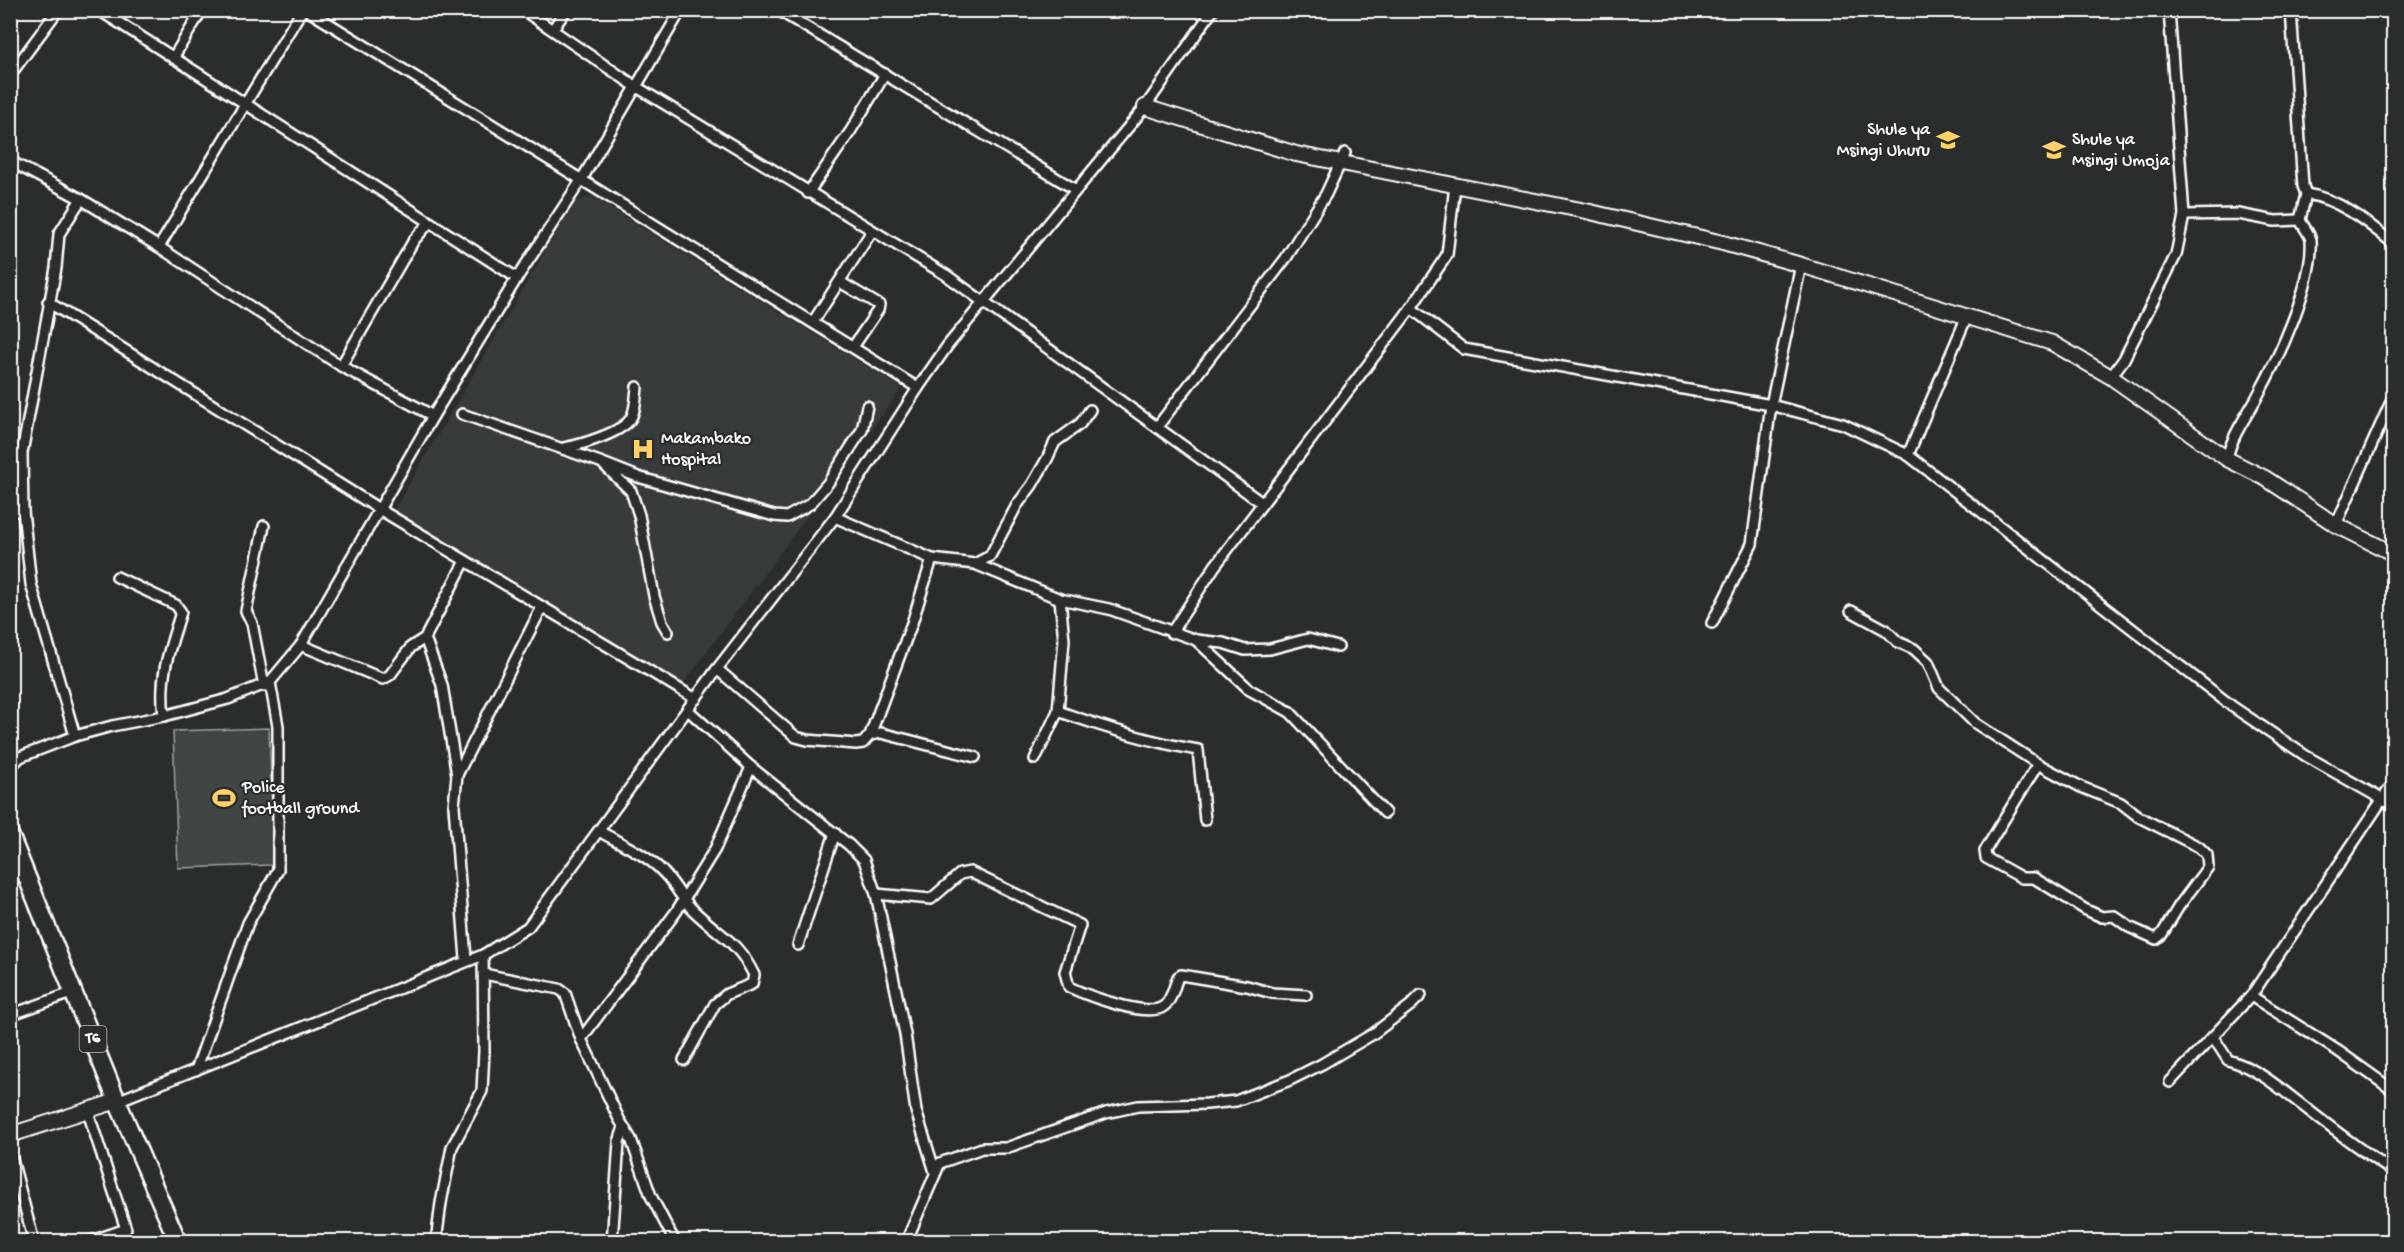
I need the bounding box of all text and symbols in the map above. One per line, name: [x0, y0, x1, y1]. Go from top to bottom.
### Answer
place label: Shule ya Msingi Uhuru: [1837, 120, 1931, 162]
school or university icon: Shule ya Msingi Uhuru: [1935, 127, 1961, 153]
place label: Shule ya Msingi Umoja: [2072, 130, 2171, 172]
school or university icon: Shule ya Msingi Umoja: [2041, 137, 2067, 163]
place label: Makambako Hospital: [661, 429, 751, 471]
hospital icon: Makambako Hospital: [630, 436, 656, 462]
place label: Police football ground: [241, 778, 360, 820]
sports icon: Police football ground: [211, 785, 237, 811]
road number: T6: [80, 1026, 106, 1052]

